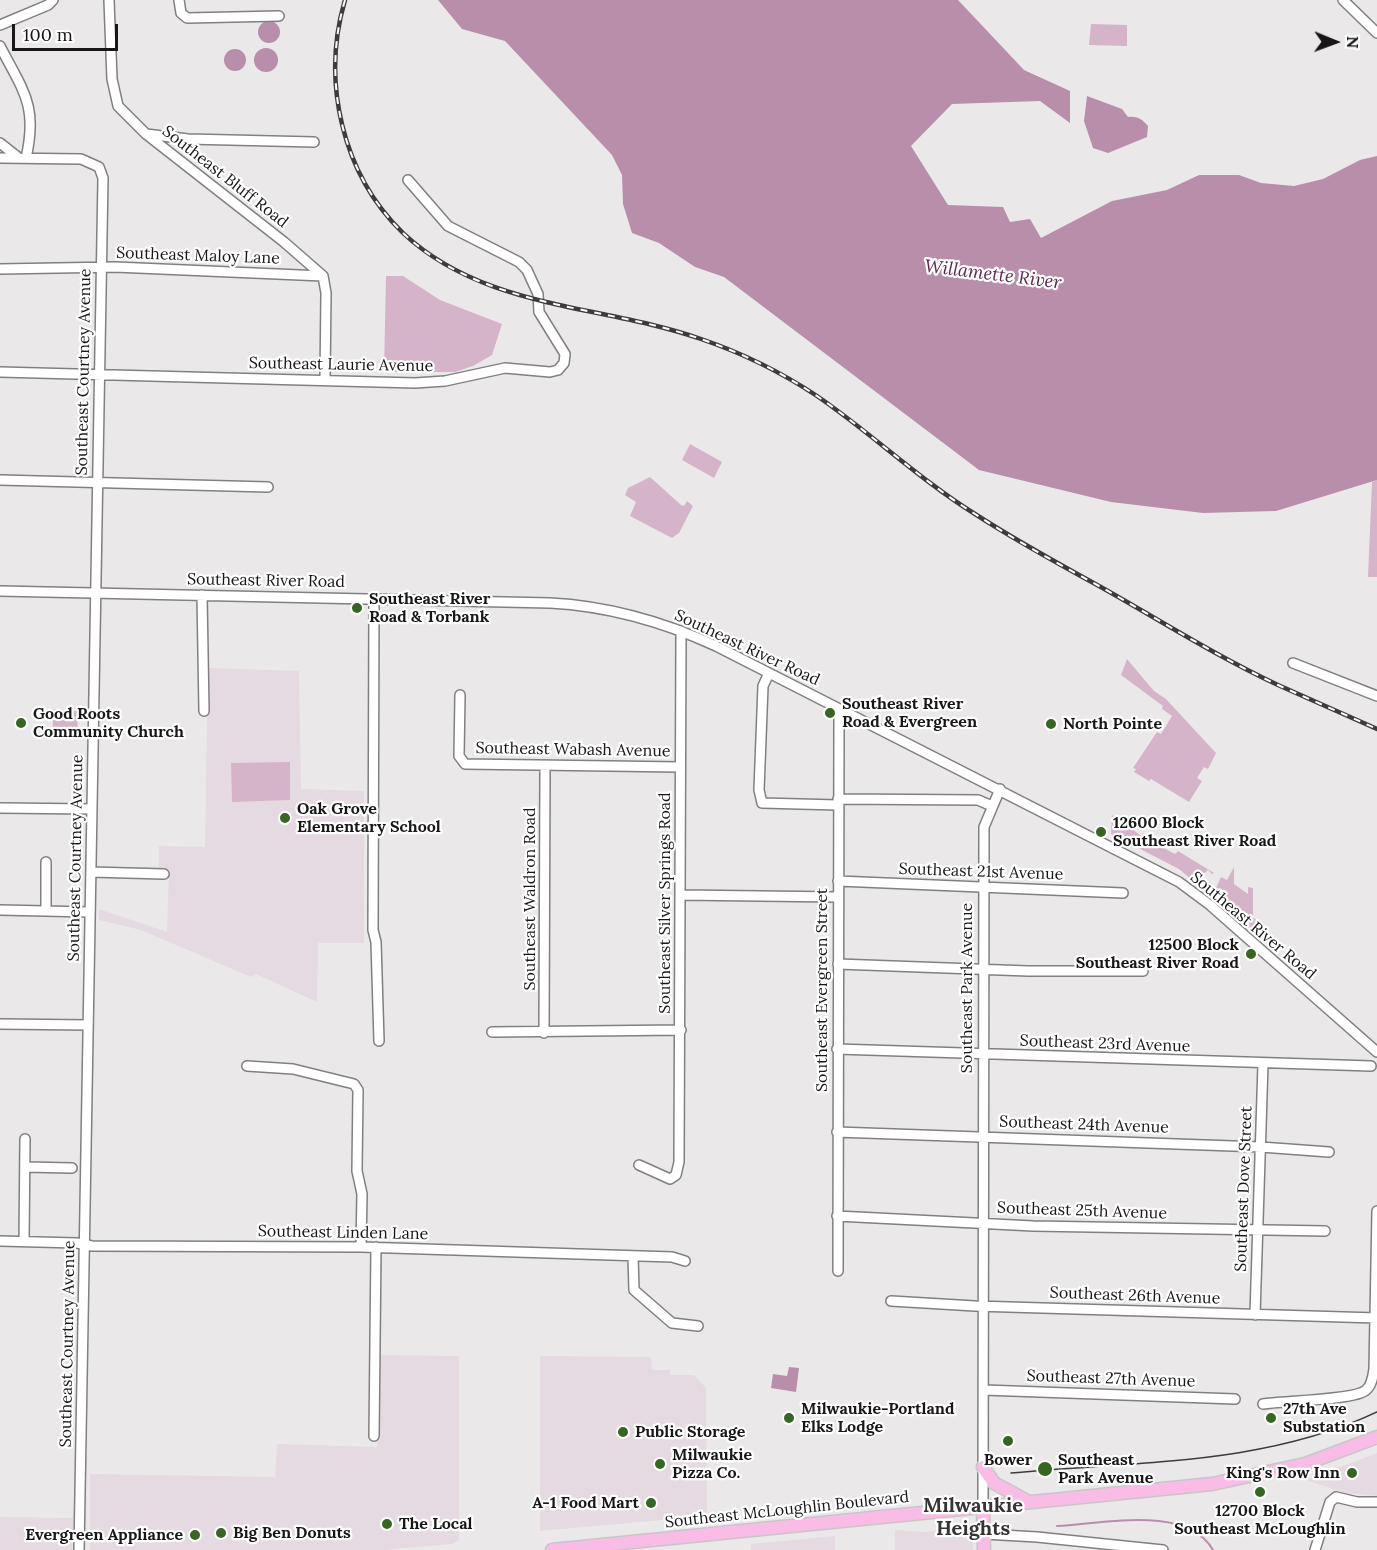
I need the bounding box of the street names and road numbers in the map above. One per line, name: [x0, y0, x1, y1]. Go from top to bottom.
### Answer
street label: Southeast Bluff Road: [158, 122, 292, 232]
street label: Southeast Maloy Lane: [116, 244, 280, 268]
street label: Southeast Courtney Avenue: [73, 268, 95, 476]
street label: Southeast Laurie Avenue: [249, 354, 433, 376]
street label: Southeast River Road: [187, 570, 345, 592]
street label: Southeast River Road: [671, 606, 823, 690]
street label: Southeast Wabash Avenue: [475, 739, 671, 761]
street label: Southeast Courtney Avenue: [65, 754, 87, 962]
street label: Southeast Silver Springs Road: [655, 792, 675, 1014]
street label: Southeast Waldron Road: [520, 807, 540, 991]
street label: Southeast 21st Avenue: [898, 860, 1064, 884]
street label: Southeast River Road: [1186, 868, 1320, 984]
street label: Southeast Evergreen Street: [812, 888, 832, 1092]
street label: Southeast Park Avenue: [957, 903, 977, 1073]
street label: Southeast 23rd Avenue: [1019, 1031, 1191, 1057]
street label: Southeast Dove Street: [1232, 1106, 1256, 1272]
street label: Southeast 24th Avenue: [999, 1112, 1169, 1138]
street label: Southeast 25th Avenue: [997, 1198, 1167, 1224]
street label: Southeast Linden Lane: [258, 1222, 428, 1244]
street label: Southeast Courtney Avenue: [57, 1240, 79, 1448]
street label: Southeast 26th Avenue: [1049, 1283, 1221, 1309]
street label: Southeast 27th Avenue: [1026, 1366, 1196, 1392]
street label: Southeast McLoughlin Boulevard: [664, 1488, 910, 1532]

